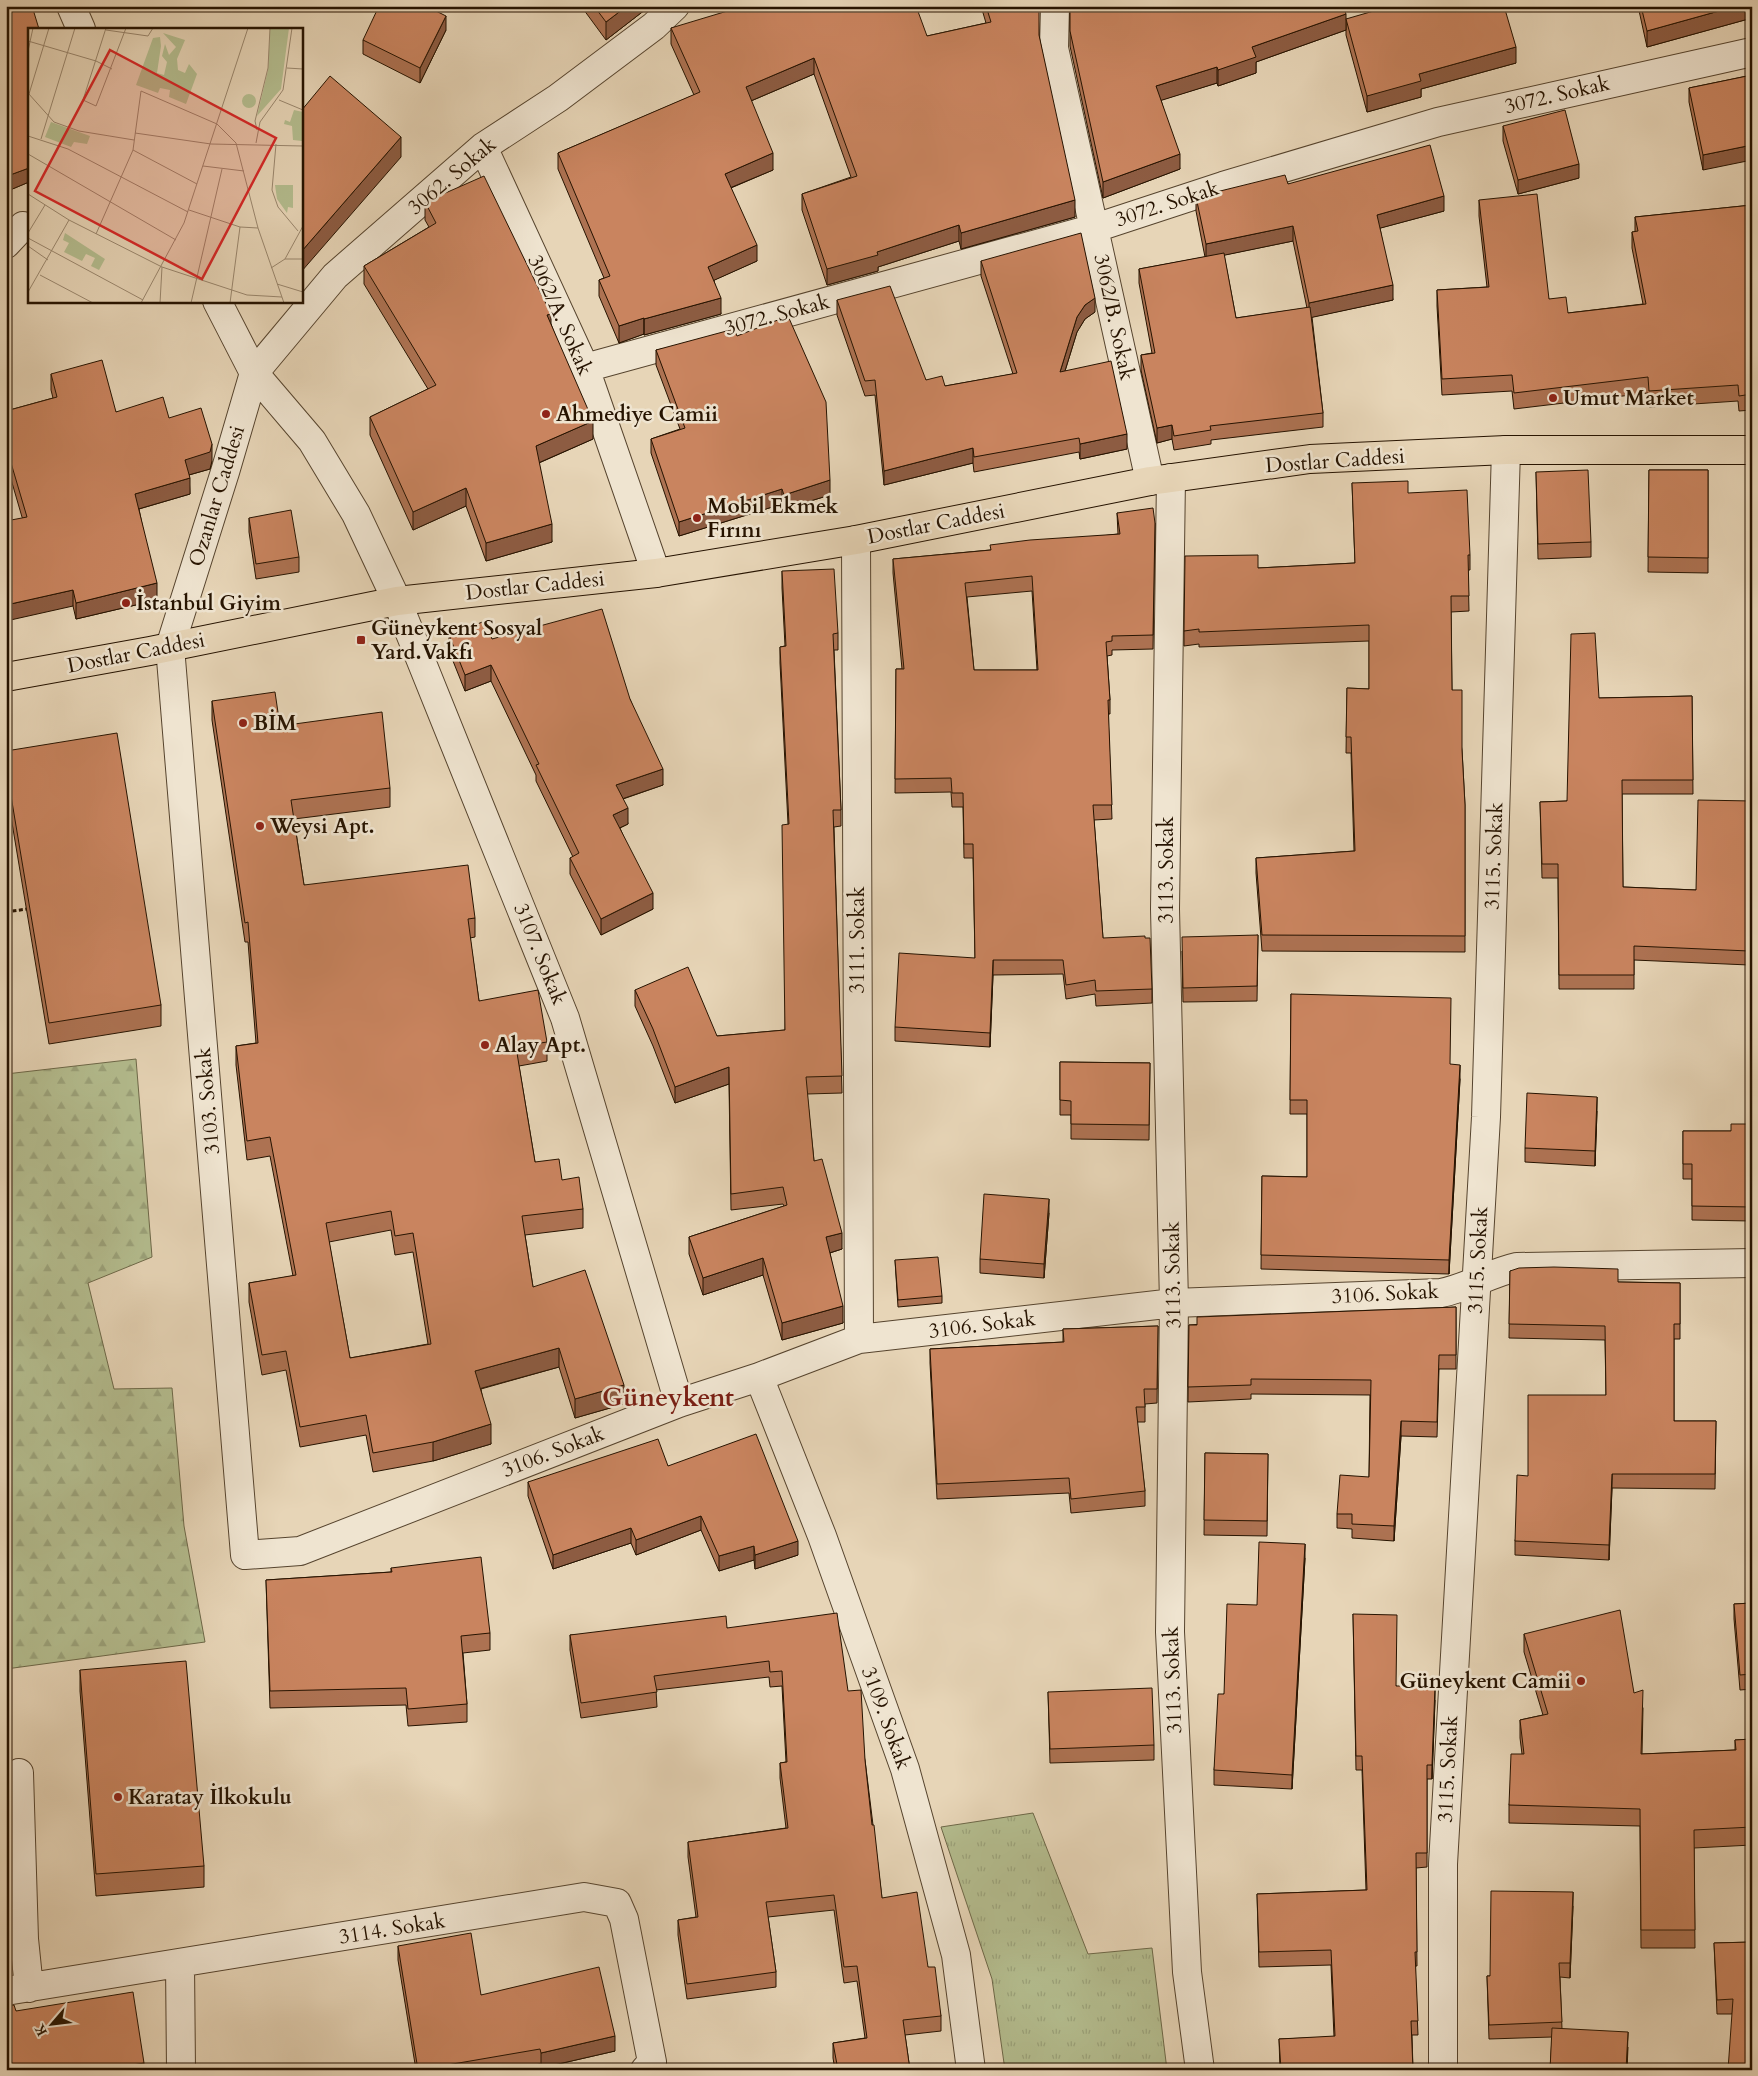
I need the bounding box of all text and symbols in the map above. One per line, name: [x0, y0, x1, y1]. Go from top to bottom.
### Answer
inset map: [28, 28, 302, 302]
street label: 3072. Sokak: [1501, 69, 1613, 121]
street label: 3062. Sokak: [402, 130, 503, 222]
street label: 3072. Sokak: [1111, 173, 1223, 234]
street label: 3062/A. Sokak: [520, 250, 600, 381]
street label: 3062/B. Sokak: [1086, 251, 1142, 384]
street label: 3072. Sokak: [721, 287, 833, 343]
place label: Umut Market: [1563, 384, 1695, 413]
marker: Umut Market: [1547, 392, 1559, 404]
place label: Ahmediye Camii: [556, 400, 718, 429]
marker: Ahmediye Camii: [540, 408, 552, 420]
street label: Ozanlar Caddesi: [182, 422, 252, 570]
street label: Dostlar Caddesi: [1264, 442, 1406, 480]
place label: Mobil Ekmek Fırını: [707, 492, 838, 545]
street label: Dostlar Caddesi: [865, 496, 1007, 552]
marker: Mobil Ekmek Fırını: [691, 512, 703, 524]
street label: Dostlar Caddesi: [464, 564, 606, 608]
place label: İstanbul Giyim: [136, 589, 282, 618]
marker: İstanbul Giyim: [120, 597, 132, 609]
place label: Güneykent Sosyal Yard.Vakfı: [371, 614, 542, 667]
street label: Dostlar Caddesi: [65, 625, 207, 681]
marker: Güneykent Sosyal Yard.Vakfı: [355, 634, 367, 646]
place label: BİM: [253, 709, 297, 738]
marker: BİM: [237, 717, 249, 729]
street label: 3115. Sokak: [1478, 801, 1510, 910]
place label: Weysi Apt.: [269, 812, 375, 841]
street label: 3113. Sokak: [1152, 816, 1181, 924]
marker: Weysi Apt.: [254, 820, 266, 832]
street label: 3111. Sokak: [843, 886, 872, 994]
street label: 3107. Sokak: [506, 899, 574, 1010]
place label: Alay Apt.: [495, 1031, 586, 1060]
marker: Alay Apt.: [479, 1039, 491, 1051]
street label: 3103. Sokak: [189, 1045, 227, 1156]
street label: 3115. Sokak: [1461, 1205, 1495, 1314]
street label: 3113. Sokak: [1158, 1220, 1188, 1329]
street label: 3106. Sokak: [1331, 1277, 1440, 1311]
street label: 3106. Sokak: [927, 1304, 1038, 1346]
district label: Güneykent: [602, 1380, 734, 1415]
street label: 3106. Sokak: [498, 1419, 609, 1485]
street label: 3113. Sokak: [1157, 1625, 1189, 1734]
street label: 3109. Sokak: [854, 1663, 918, 1774]
place label: Güneykent Camii: [1399, 1667, 1571, 1696]
marker: Güneykent Camii: [1575, 1675, 1587, 1687]
street label: 3115. Sokak: [1431, 1714, 1465, 1823]
place label: Karatay İlkokulu: [128, 1783, 292, 1812]
marker: Karatay İlkokulu: [112, 1791, 124, 1803]
street label: 3114. Sokak: [337, 1906, 448, 1952]
north arrow: [28, 1998, 78, 2048]
text: K: [30, 2020, 52, 2039]

